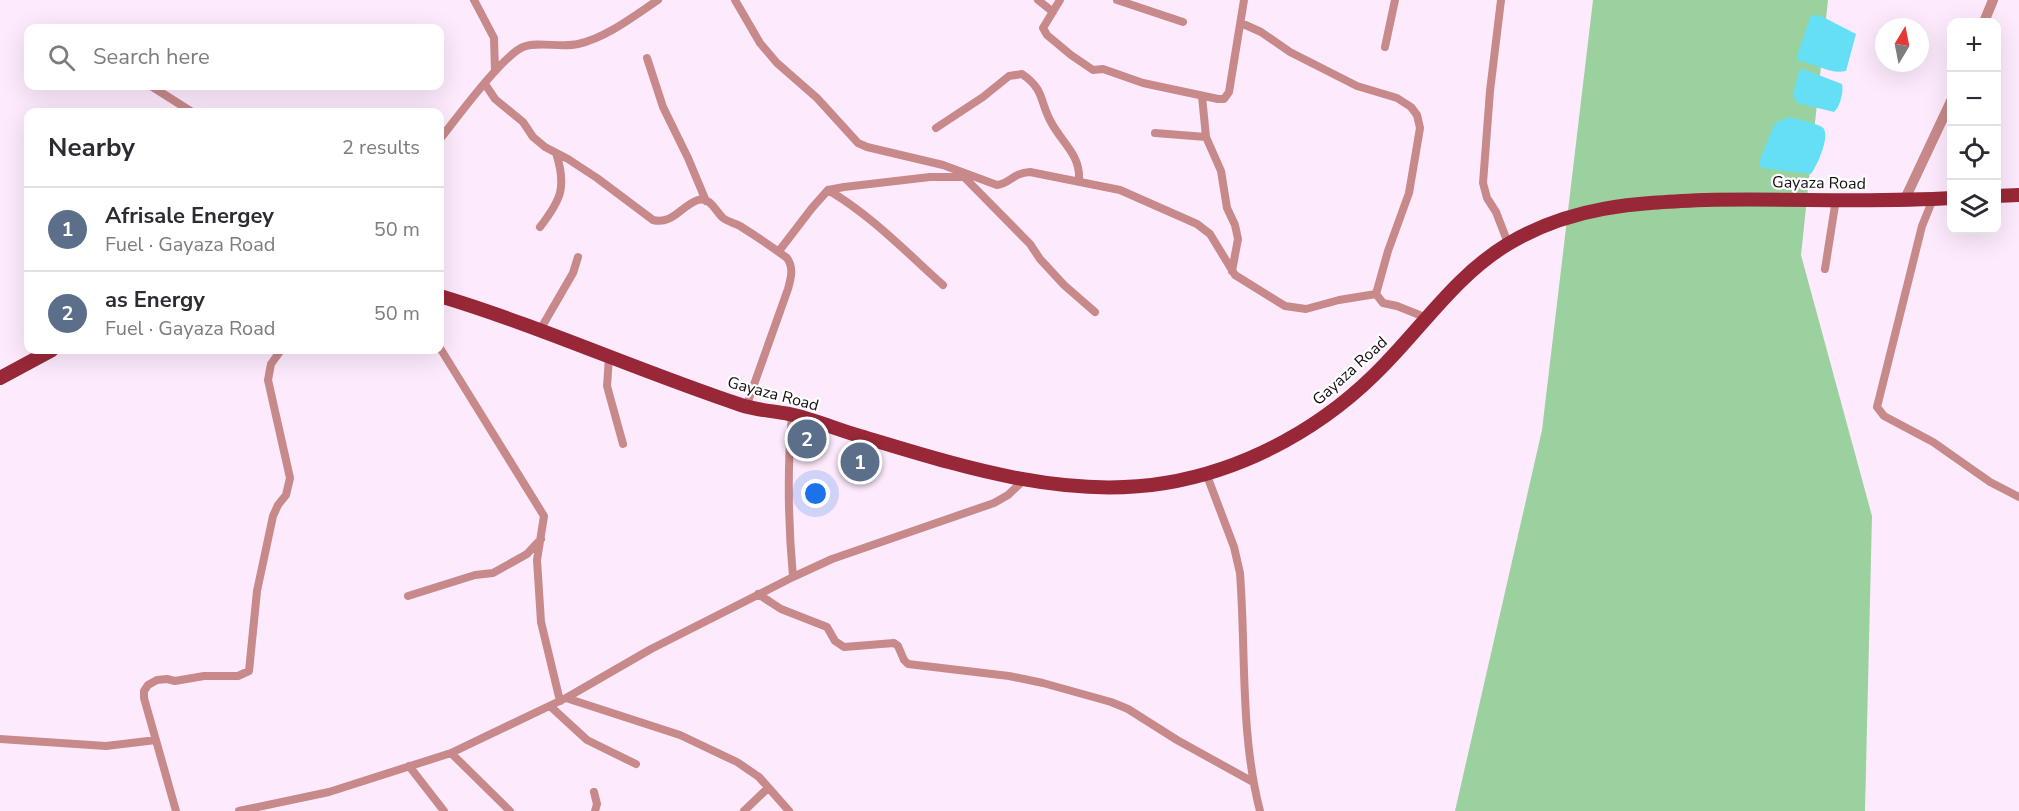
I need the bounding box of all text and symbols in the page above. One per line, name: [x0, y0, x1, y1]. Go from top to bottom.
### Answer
north arrow: [1875, 18, 1929, 72]
map controls: [1947, 18, 2001, 234]
button: +: [1947, 18, 2001, 72]
search box: [24, 24, 444, 90]
icon: search: [45, 41, 78, 74]
text: Search here: [93, 42, 210, 72]
button: −: [1947, 72, 2001, 126]
button: locate: [1947, 126, 2001, 180]
text: Nearby: [48, 130, 135, 165]
text: 2 results: [342, 134, 420, 161]
street label: Gayaza Road: [1772, 171, 1866, 195]
button: layers: [1947, 180, 2001, 234]
text: Afrisale Energey: [105, 201, 274, 231]
text: 1: [62, 216, 74, 243]
text: 50 m: [374, 216, 420, 243]
text: Fuel · Gayaza Road: [105, 231, 275, 258]
text: as Energy: [105, 285, 205, 315]
text: 2: [62, 300, 74, 327]
text: 50 m: [374, 300, 420, 327]
text: Fuel · Gayaza Road: [105, 315, 275, 342]
street label: Gayaza Road: [1308, 331, 1392, 411]
street label: Gayaza Road: [725, 371, 821, 417]
pin: 2: [788, 416, 826, 462]
pin: 1: [840, 440, 880, 484]
your location: [801, 479, 830, 508]

